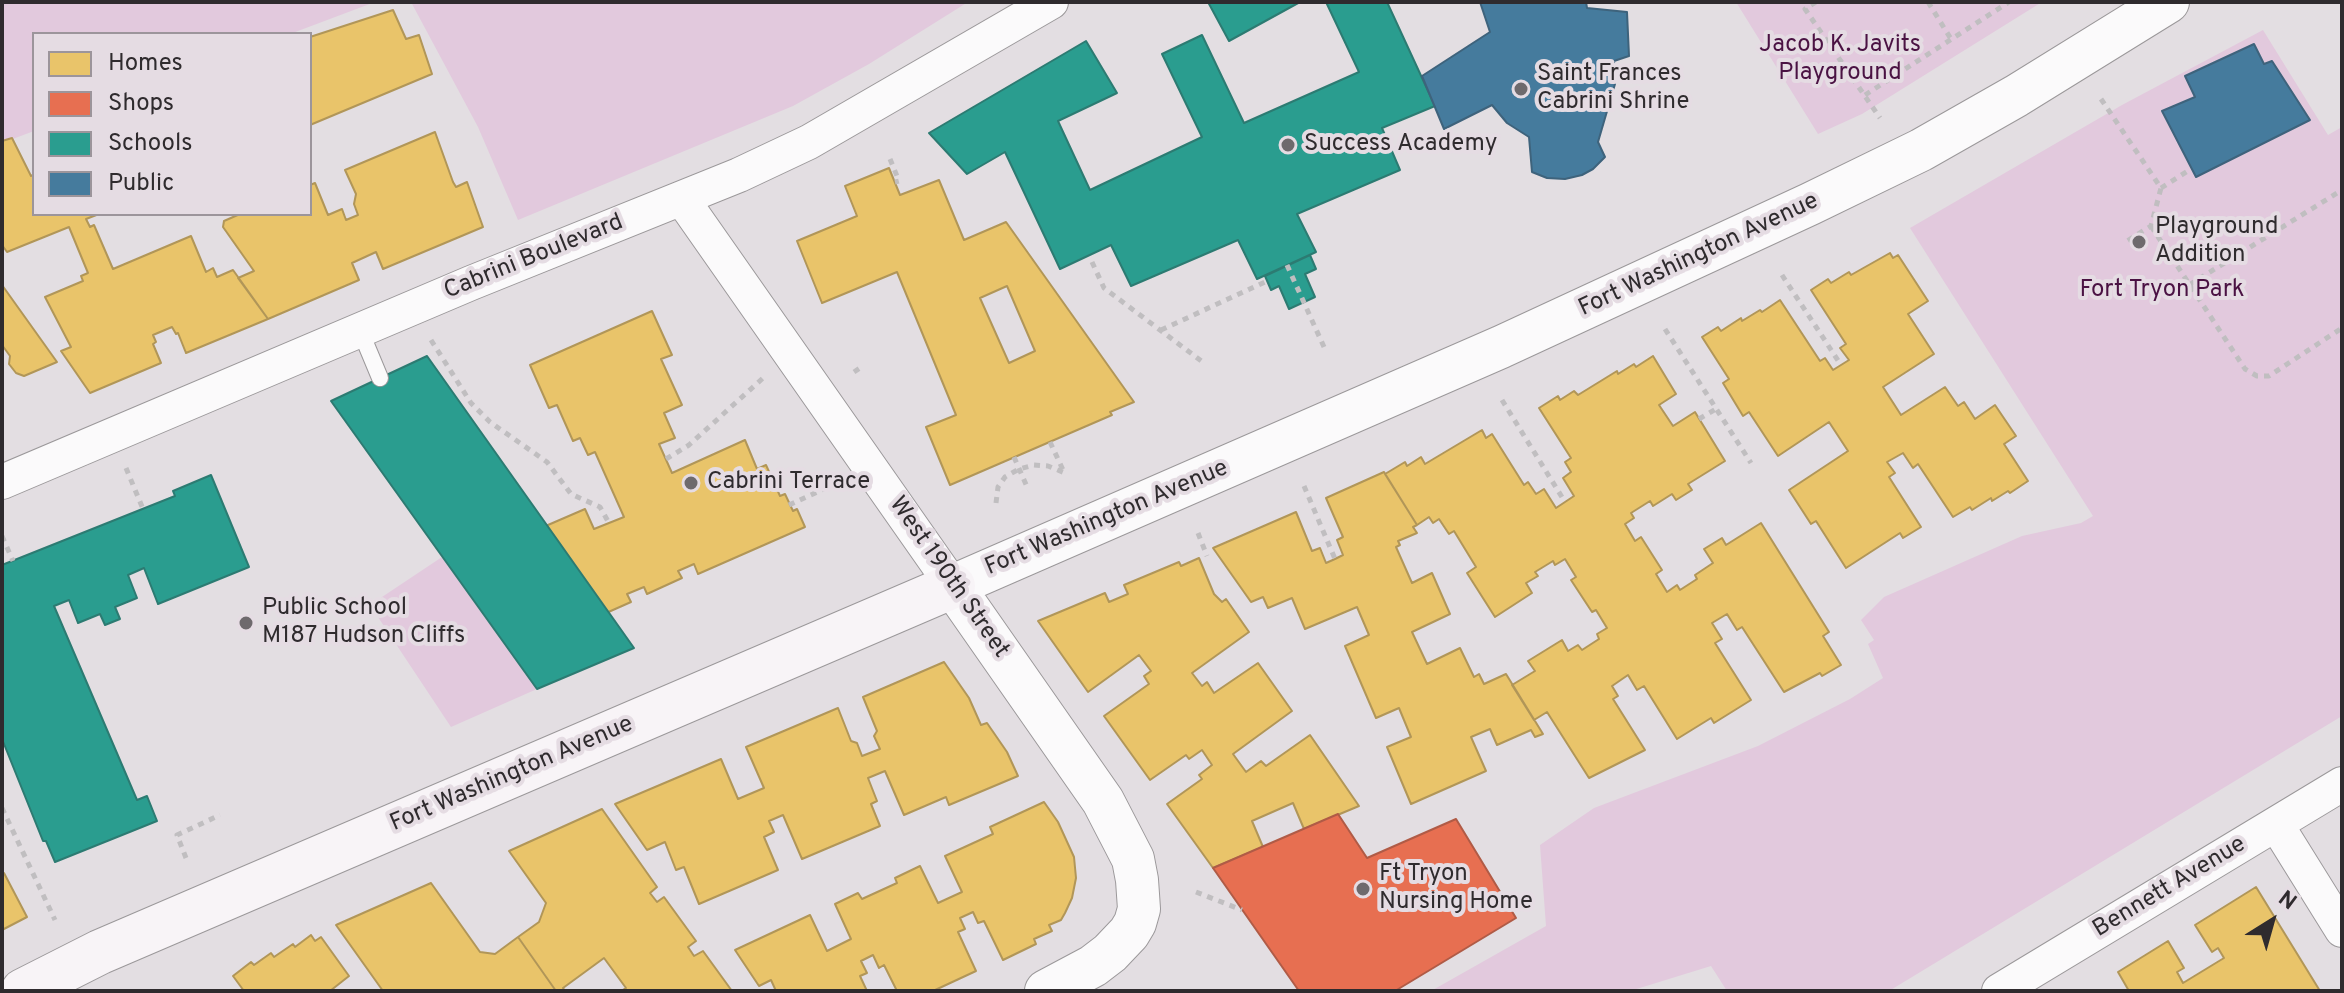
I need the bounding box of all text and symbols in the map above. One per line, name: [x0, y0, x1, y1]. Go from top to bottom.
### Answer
legend: [32, 32, 312, 216]
park label: Jacob K. Javits Playground: [1759, 32, 1921, 88]
text: Homes: [108, 49, 183, 79]
place label: Saint Frances Cabrini Shrine: [1537, 61, 1689, 117]
marker: Saint Frances Cabrini Shrine: [1512, 80, 1530, 98]
text: Shops: [108, 89, 174, 119]
text: Schools: [108, 129, 193, 159]
place label: Success Academy: [1304, 131, 1497, 159]
marker: Success Academy: [1279, 136, 1297, 154]
text: Public: [108, 169, 174, 199]
street label: Fort Washington Avenue: [1575, 188, 1823, 324]
street label: Cabrini Boulevard: [440, 209, 628, 307]
place label: Playground Addition: [2155, 214, 2278, 270]
marker: Playground Addition: [2130, 233, 2148, 251]
park label: Fort Tryon Park: [2079, 277, 2245, 305]
street label: Fort Washington Avenue: [981, 455, 1233, 583]
place label: Cabrini Terrace: [707, 469, 870, 497]
marker: Cabrini Terrace: [682, 474, 700, 492]
street label: West 190th Street: [882, 492, 1014, 664]
place label: Public School M187 Hudson Cliffs: [262, 595, 465, 651]
marker: Public School M187 Hudson Cliffs: [237, 614, 255, 632]
street label: Fort Washington Avenue: [386, 711, 638, 839]
street label: Bennett Avenue: [2088, 831, 2252, 945]
place label: Ft Tryon Nursing Home: [1379, 861, 1533, 917]
marker: Ft Tryon Nursing Home: [1354, 880, 1372, 898]
north arrow: [2232, 881, 2312, 961]
text: N: [2272, 886, 2301, 917]

